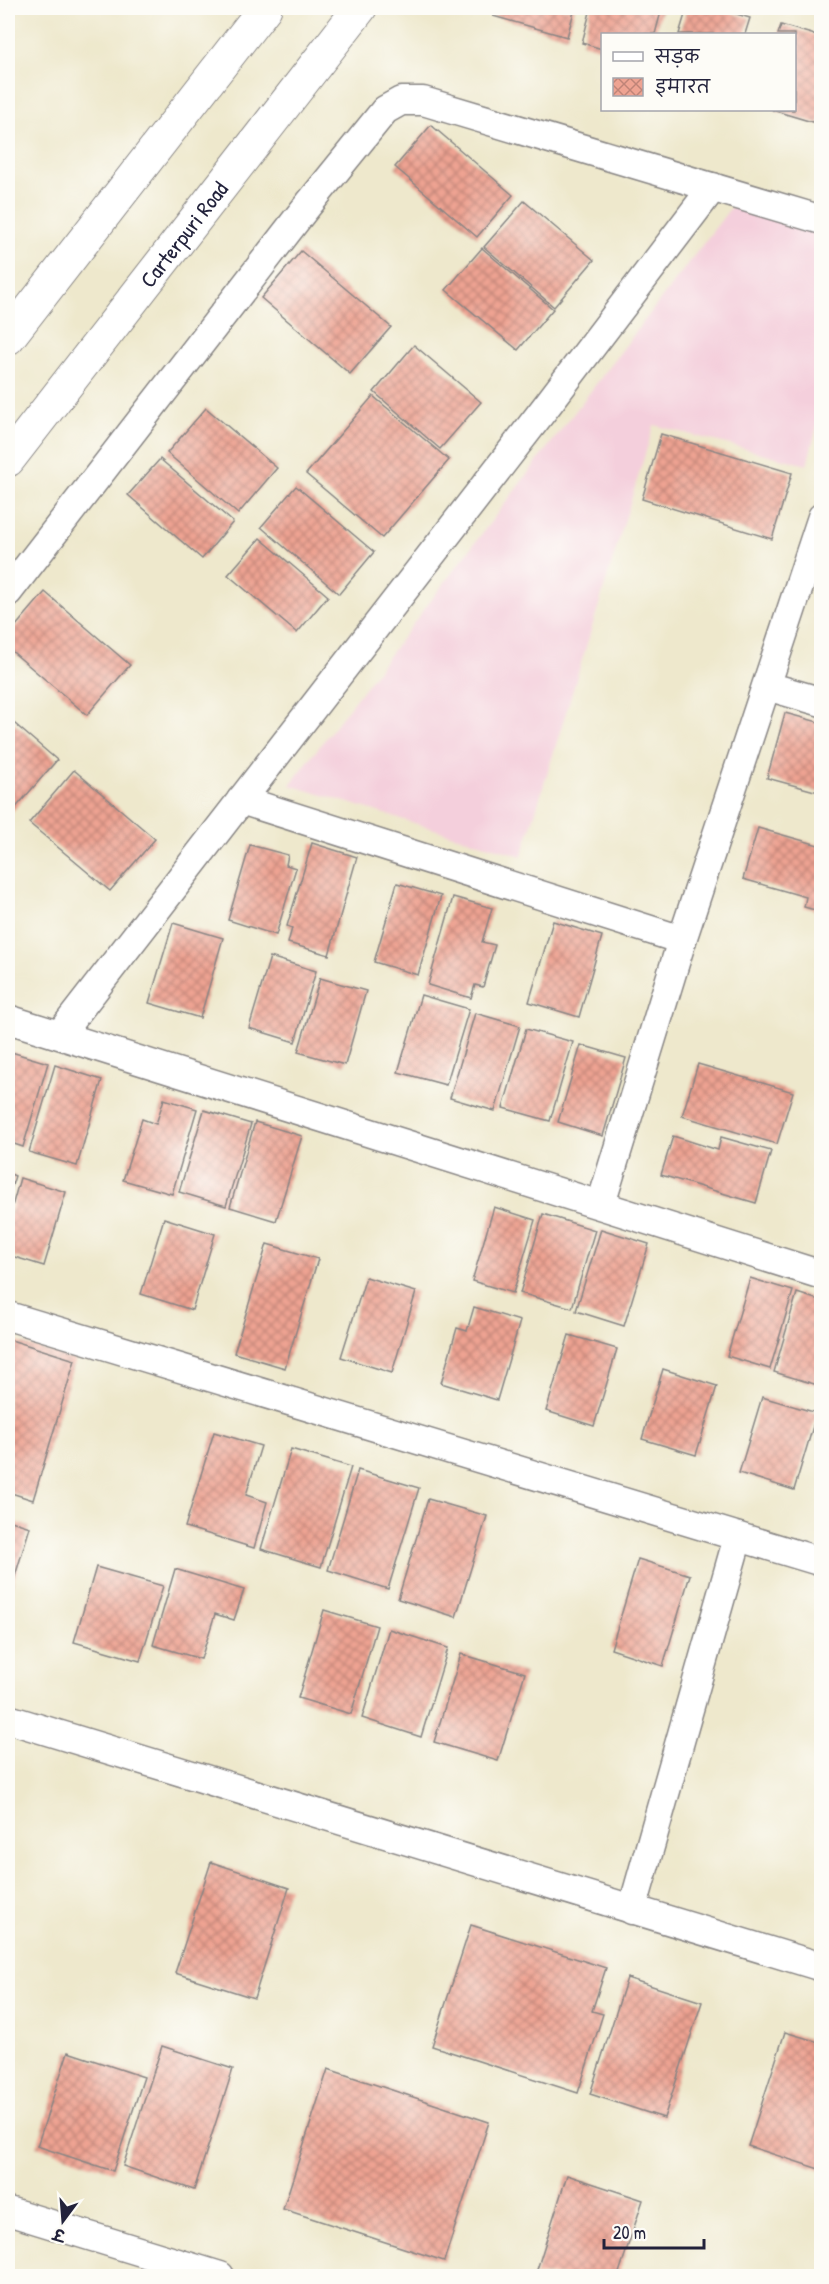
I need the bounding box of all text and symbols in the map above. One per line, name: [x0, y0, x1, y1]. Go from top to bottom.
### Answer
legend: [601, 33, 796, 111]
text: सड़क: [654, 44, 700, 69]
text: इमारत: [655, 74, 711, 99]
street label: Carterpuri Road: [133, 175, 235, 294]
north arrow: [33, 2191, 93, 2251]
scale bar: [604, 2212, 704, 2250]
text: 20 m: [613, 2220, 646, 2245]
text: उ: [49, 2223, 69, 2248]

